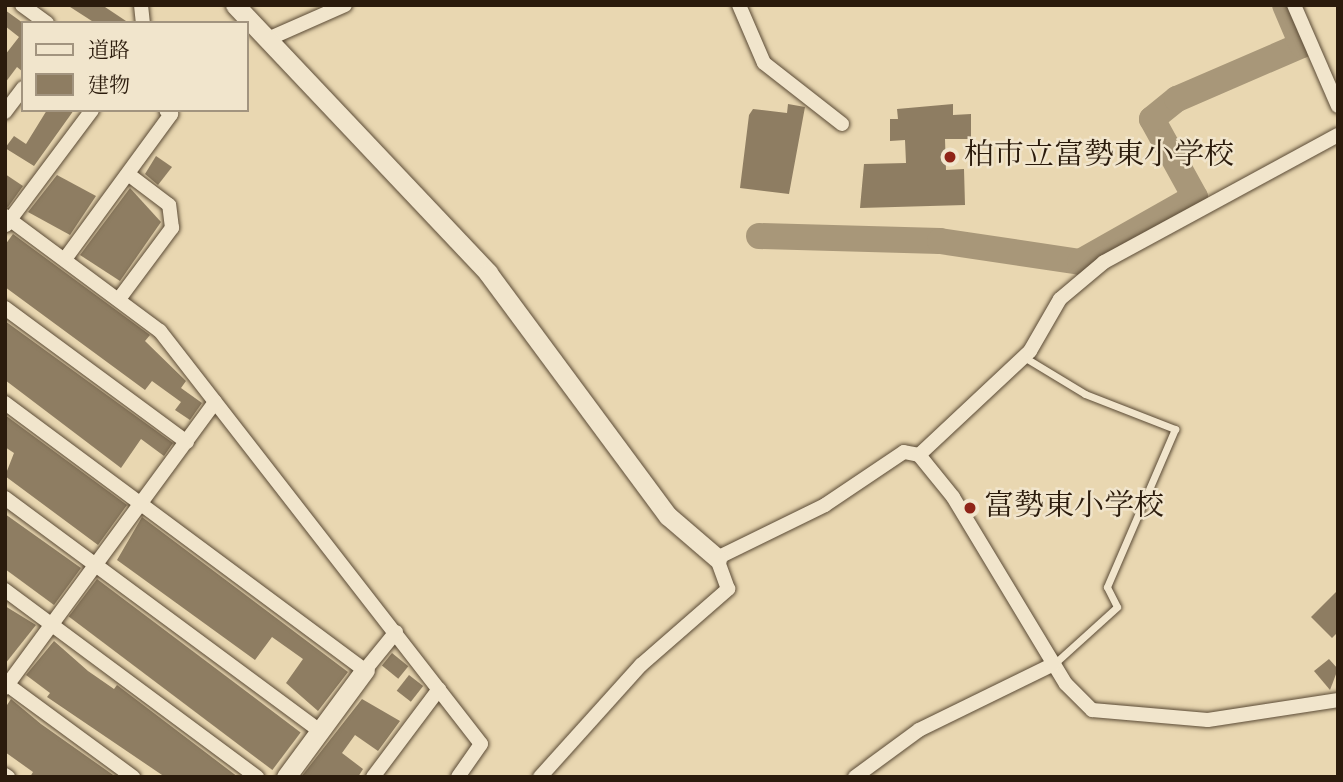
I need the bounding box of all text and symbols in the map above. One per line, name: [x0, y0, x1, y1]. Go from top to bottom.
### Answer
legend: [21, 21, 248, 112]
text: 道路: [88, 37, 130, 67]
text: 建物: [88, 72, 130, 102]
place label: 柏市立富勢東小学校: [964, 139, 1234, 175]
marker: 柏市立富勢東小学校: [942, 149, 958, 165]
place label: 富勢東小学校: [984, 490, 1164, 526]
marker: 富勢東小学校: [962, 500, 978, 516]

